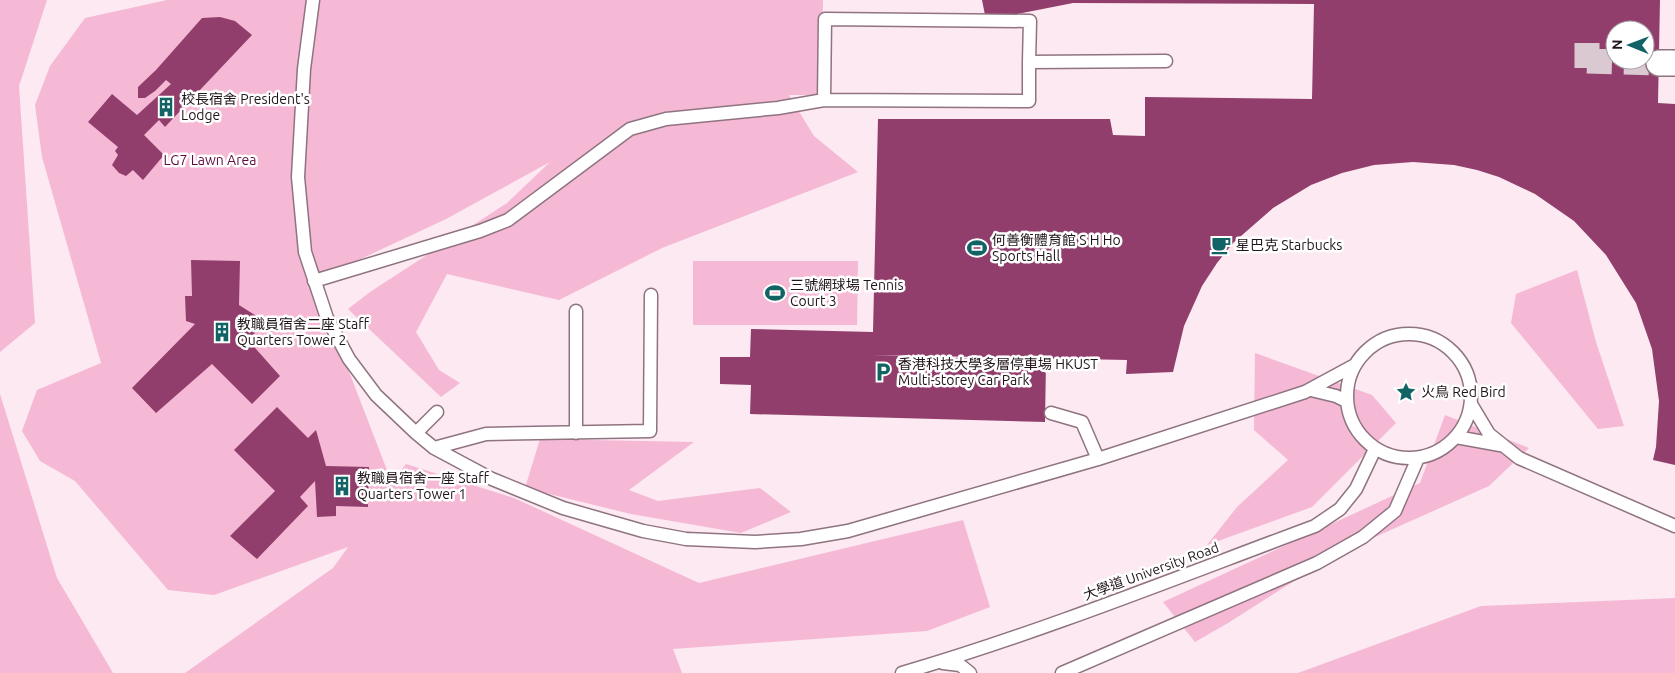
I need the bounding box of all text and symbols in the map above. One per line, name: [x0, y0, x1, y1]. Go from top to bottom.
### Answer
north arrow: [1605, 20, 1655, 70]
text: N: [1609, 39, 1625, 50]
place label: 校長宿舍 President's Lodge: [181, 91, 310, 123]
building icon: 校長宿舍 President's Lodge: [155, 96, 177, 118]
park label: LG7 Lawn Area: [164, 152, 256, 168]
place label: 何善衡體育館 S H Ho Sports Hall: [992, 232, 1121, 264]
cafe icon: 星巴克 Starbucks: [1210, 234, 1232, 256]
sports icon: 何善衡體育館 S H Ho Sports Hall: [966, 237, 988, 259]
place label: 星巴克 Starbucks: [1236, 237, 1342, 253]
place label: 三號網球場 Tennis Court 3: [790, 277, 904, 309]
sports icon: 三號網球場 Tennis Court 3: [764, 282, 786, 304]
place label: 教職員宿舍二座 Staff Quarters Tower 2: [237, 316, 369, 348]
building icon: 教職員宿舍二座 Staff Quarters Tower 2: [211, 321, 233, 343]
place label: 香港科技大學多層停車場 HKUST Multi-storey Car Park: [898, 356, 1098, 388]
parking icon: 香港科技大學多層停車場 HKUST Multi-storey Car Park: [872, 361, 894, 383]
place icon: 火鳥 Red Bird: [1395, 381, 1417, 403]
place label: 火鳥 Red Bird: [1421, 384, 1506, 400]
place label: 教職員宿舍一座 Staff Quarters Tower 1: [357, 470, 489, 502]
building icon: 教職員宿舍一座 Staff Quarters Tower 1: [331, 475, 353, 497]
street label: 大學道 University Road: [1081, 539, 1221, 603]

